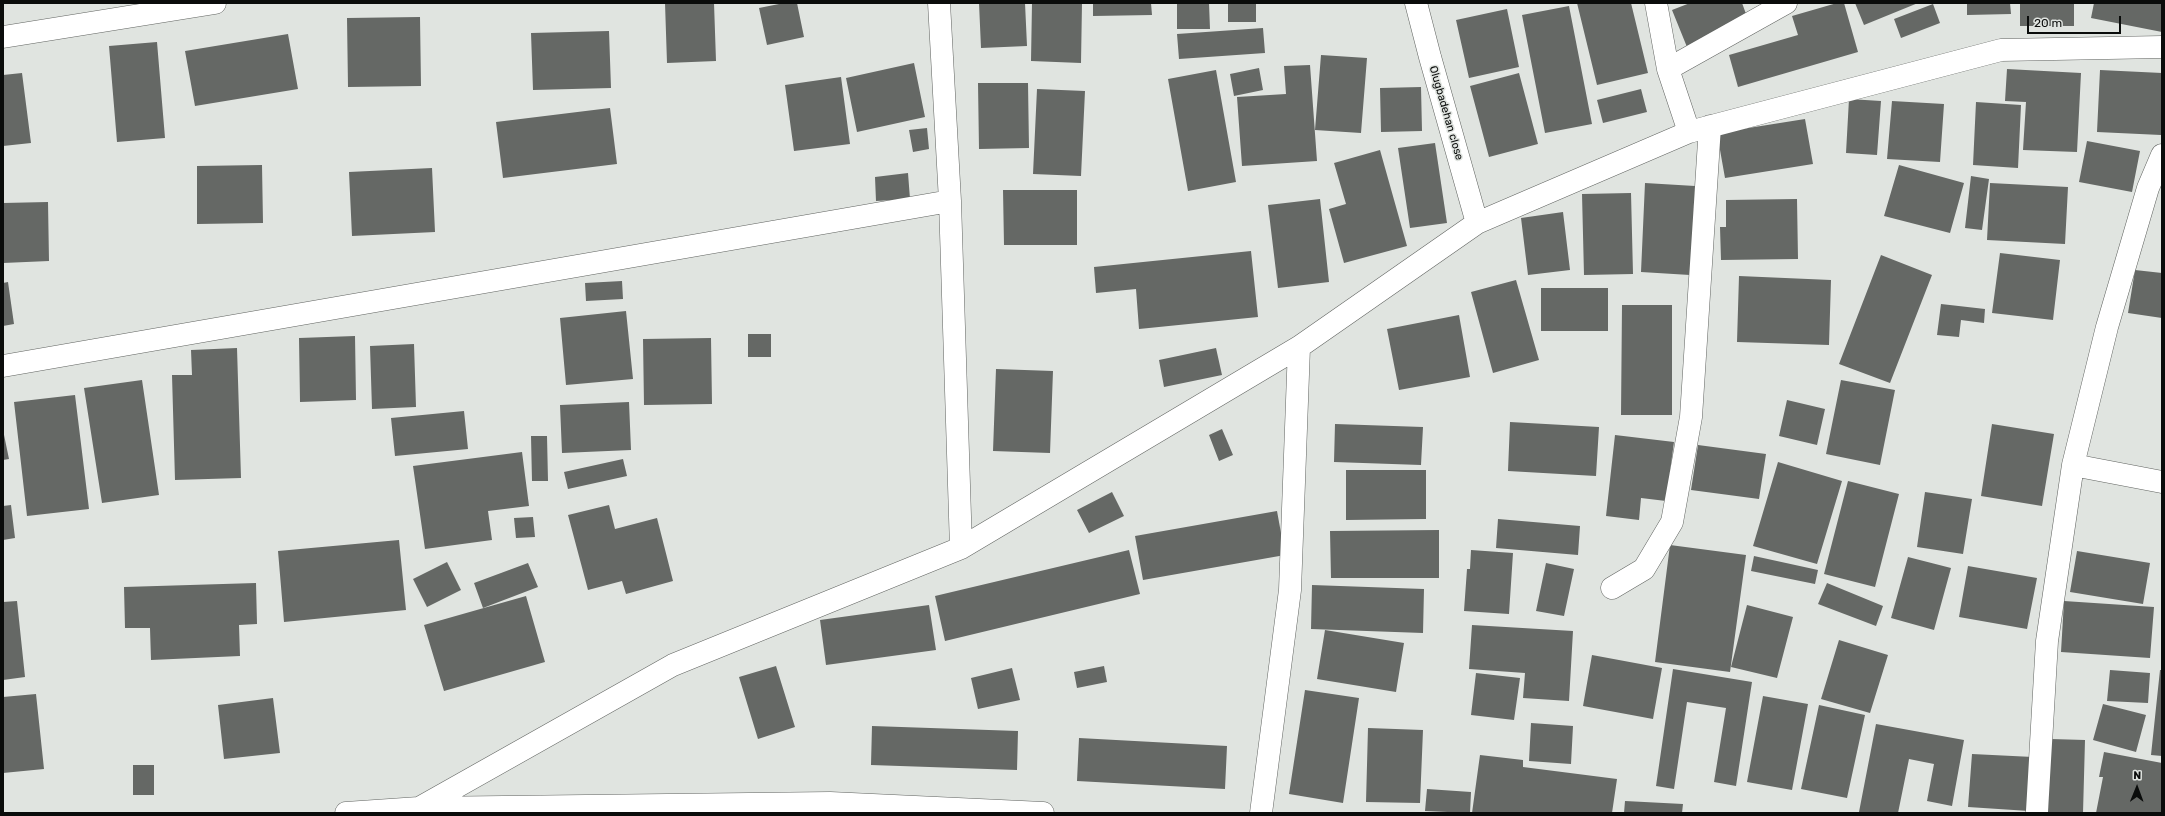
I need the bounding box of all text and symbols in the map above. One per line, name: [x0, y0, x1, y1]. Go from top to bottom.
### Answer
scale bar: [2029, 8, 2123, 34]
text: 20 m: [2034, 16, 2062, 30]
street label: Olugbadehan close: [1426, 64, 1466, 162]
north arrow: [2117, 768, 2157, 808]
text: N: [2133, 769, 2141, 782]

